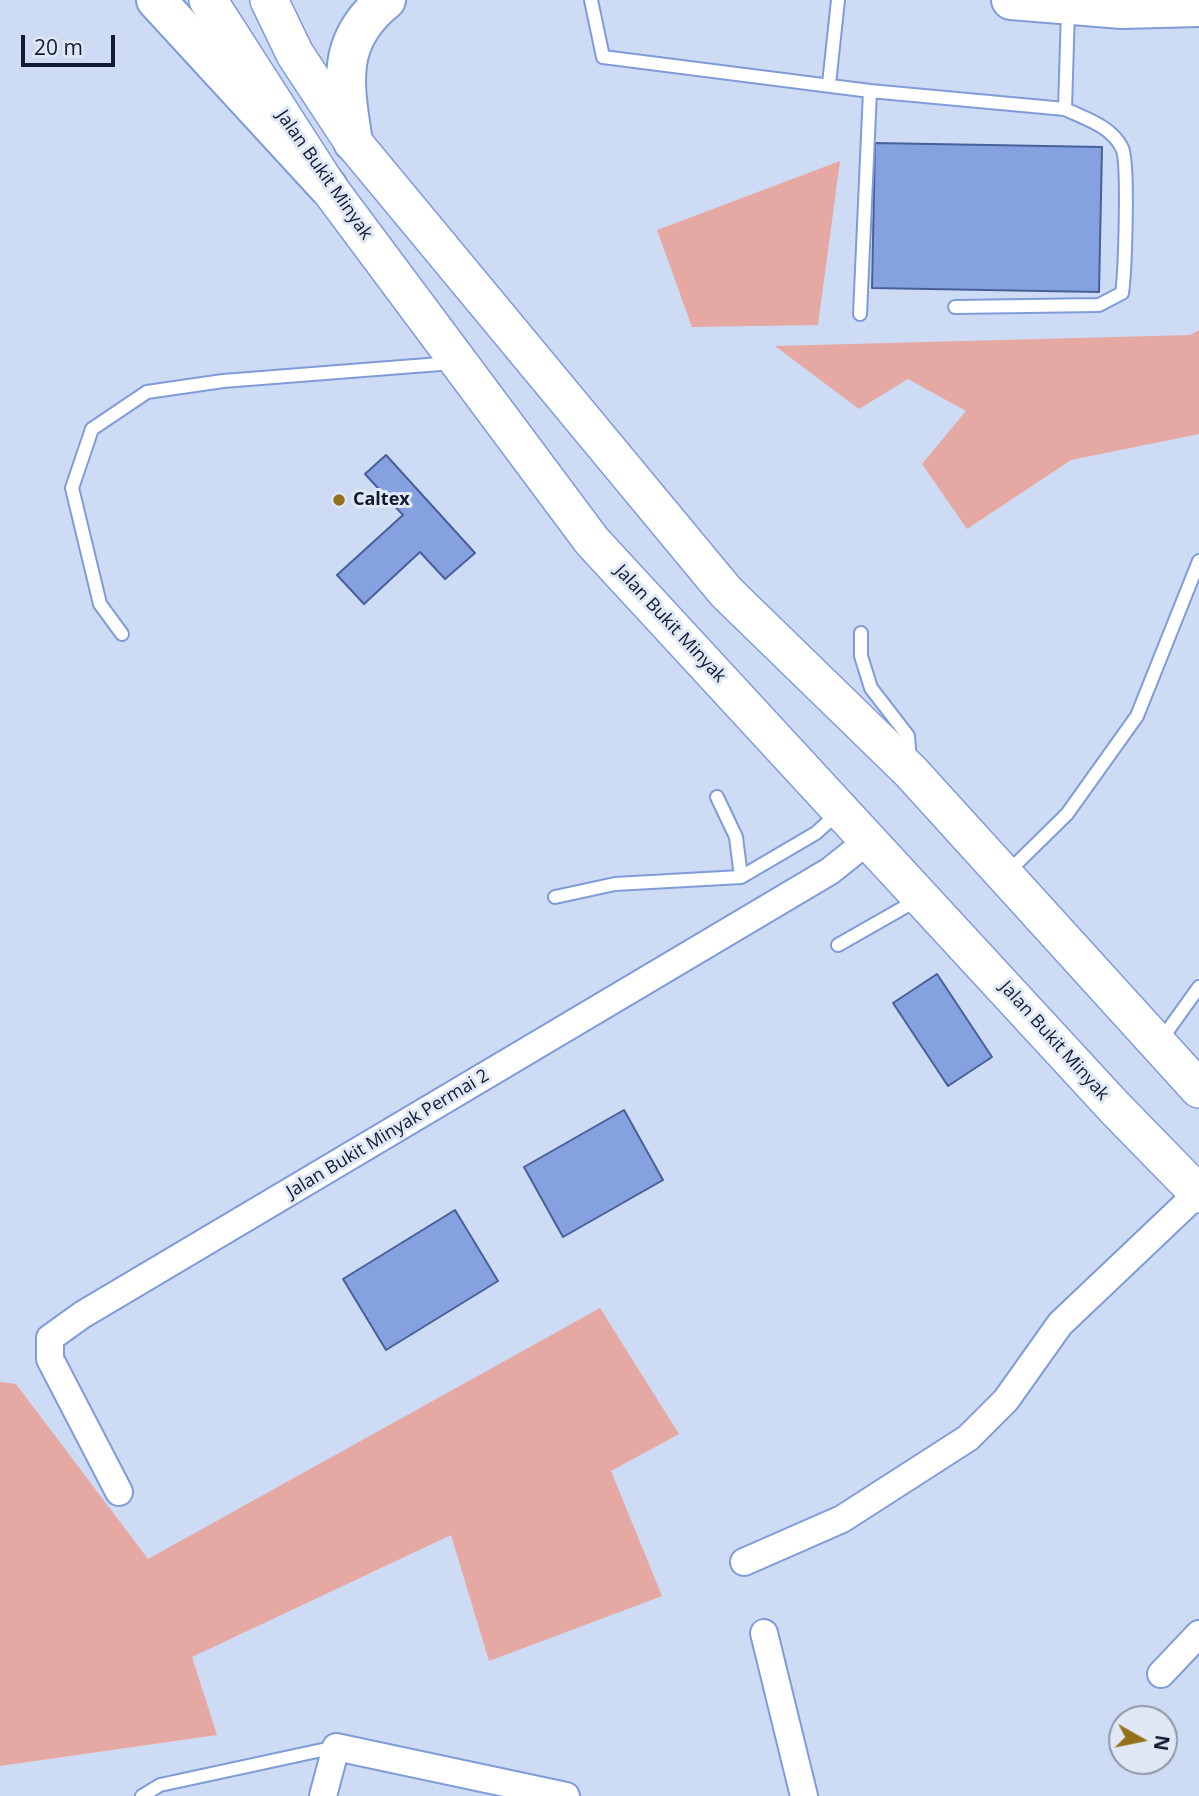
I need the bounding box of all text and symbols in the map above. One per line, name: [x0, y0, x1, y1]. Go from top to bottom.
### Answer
scale bar: [24, 21, 119, 65]
text: 20 m: [34, 33, 83, 61]
street label: Jalan Bukit Minyak: [271, 106, 377, 244]
place label: Caltex: [353, 489, 410, 511]
marker: Caltex: [331, 492, 347, 508]
street label: Jalan Bukit Minyak: [610, 561, 730, 687]
street label: Jalan Bukit Minyak: [995, 977, 1113, 1105]
street label: Jalan Bukit Minyak Permai 2: [283, 1065, 493, 1203]
north arrow: [1108, 1705, 1178, 1775]
text: N: [1148, 1733, 1176, 1753]

